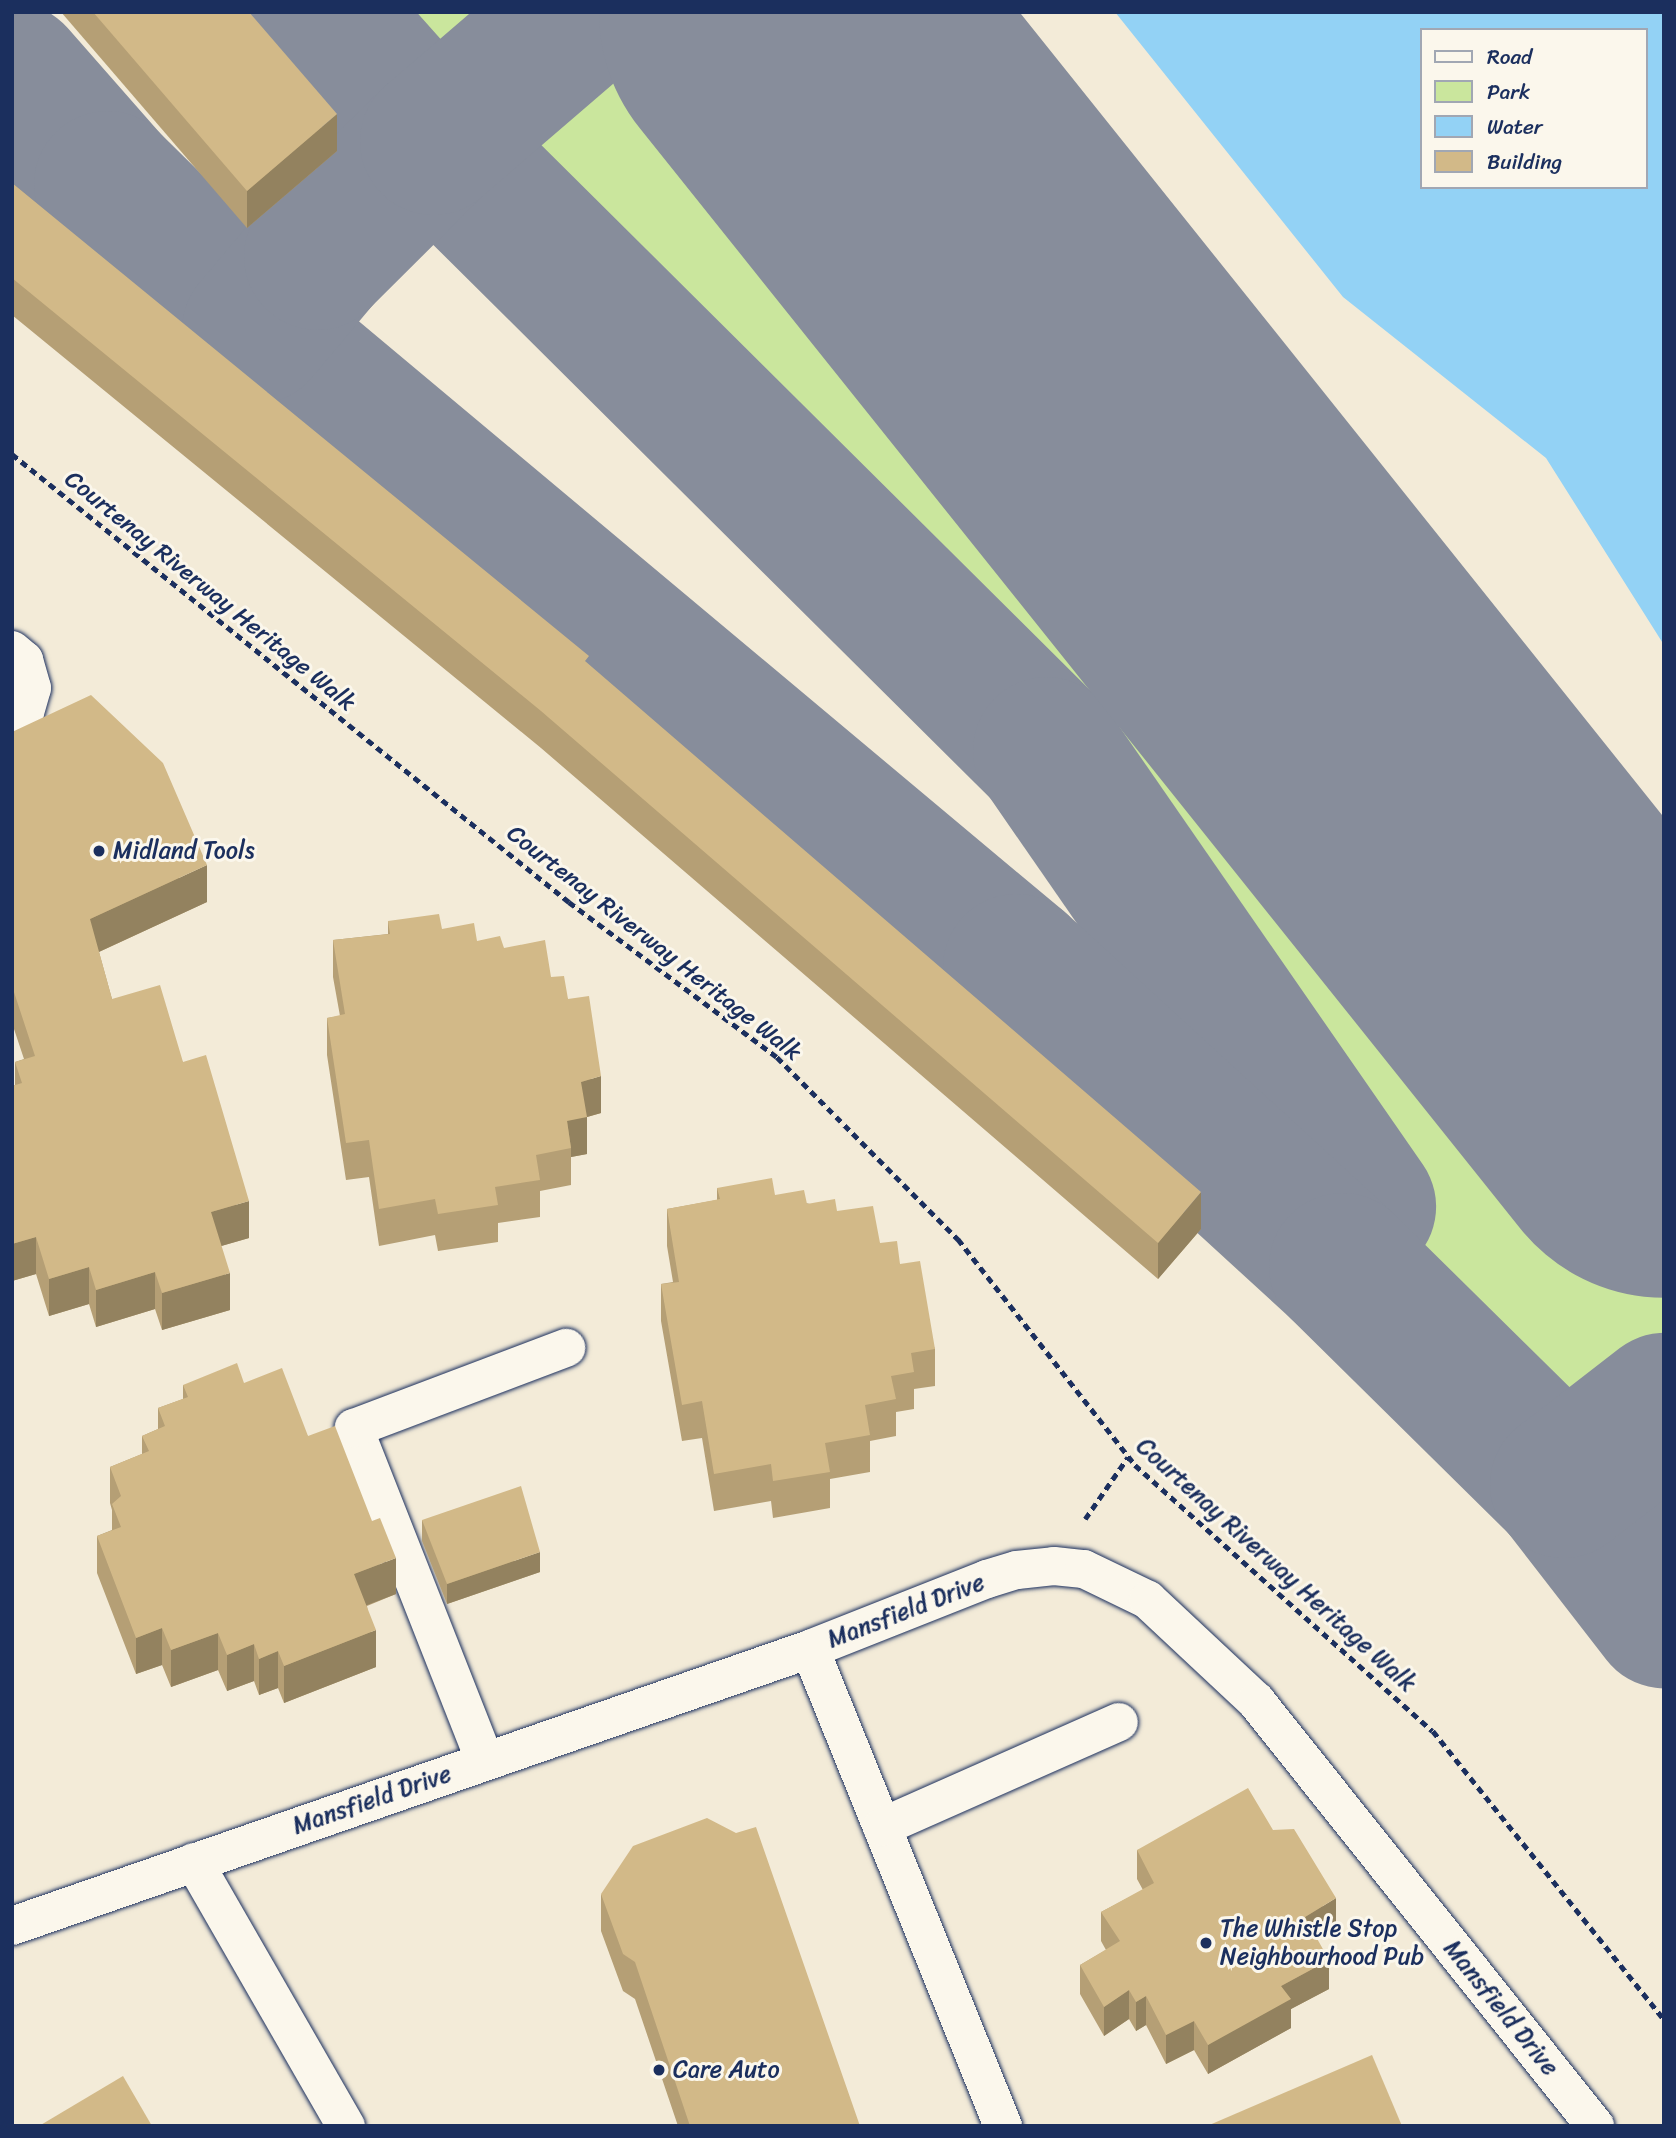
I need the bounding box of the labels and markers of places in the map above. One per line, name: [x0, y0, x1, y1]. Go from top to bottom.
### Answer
place label: Midland Tools: [113, 837, 256, 865]
marker: Midland Tools: [91, 843, 107, 859]
place label: The Whistle Stop Neighbourhood Pub: [1220, 1915, 1424, 1971]
marker: The Whistle Stop Neighbourhood Pub: [1198, 1935, 1214, 1951]
place label: Care Auto: [673, 2056, 780, 2084]
marker: Care Auto: [651, 2062, 667, 2078]

